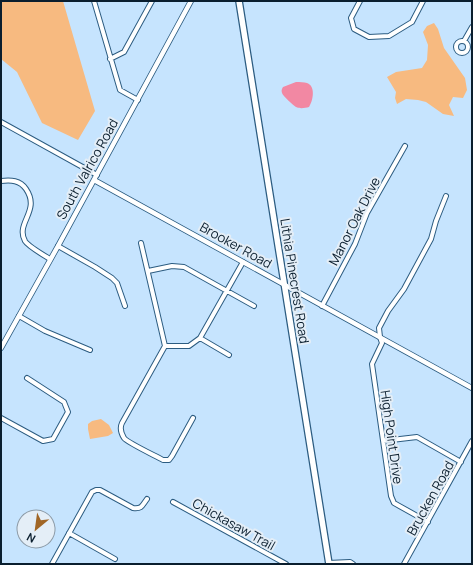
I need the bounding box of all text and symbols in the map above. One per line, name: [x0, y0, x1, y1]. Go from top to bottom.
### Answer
street label: South Valrico Road: [52, 116, 122, 222]
street label: Manor Oak Drive: [324, 173, 384, 268]
street label: Lithia Pinecrest Road: [276, 217, 314, 345]
street label: Brooker Road: [197, 218, 275, 272]
street label: High Point Drive: [377, 389, 408, 485]
street label: Brucken Road: [402, 458, 458, 538]
street label: Chickasaw Trail: [189, 494, 279, 554]
north arrow: [16, 509, 56, 549]
text: N: [24, 530, 38, 547]

